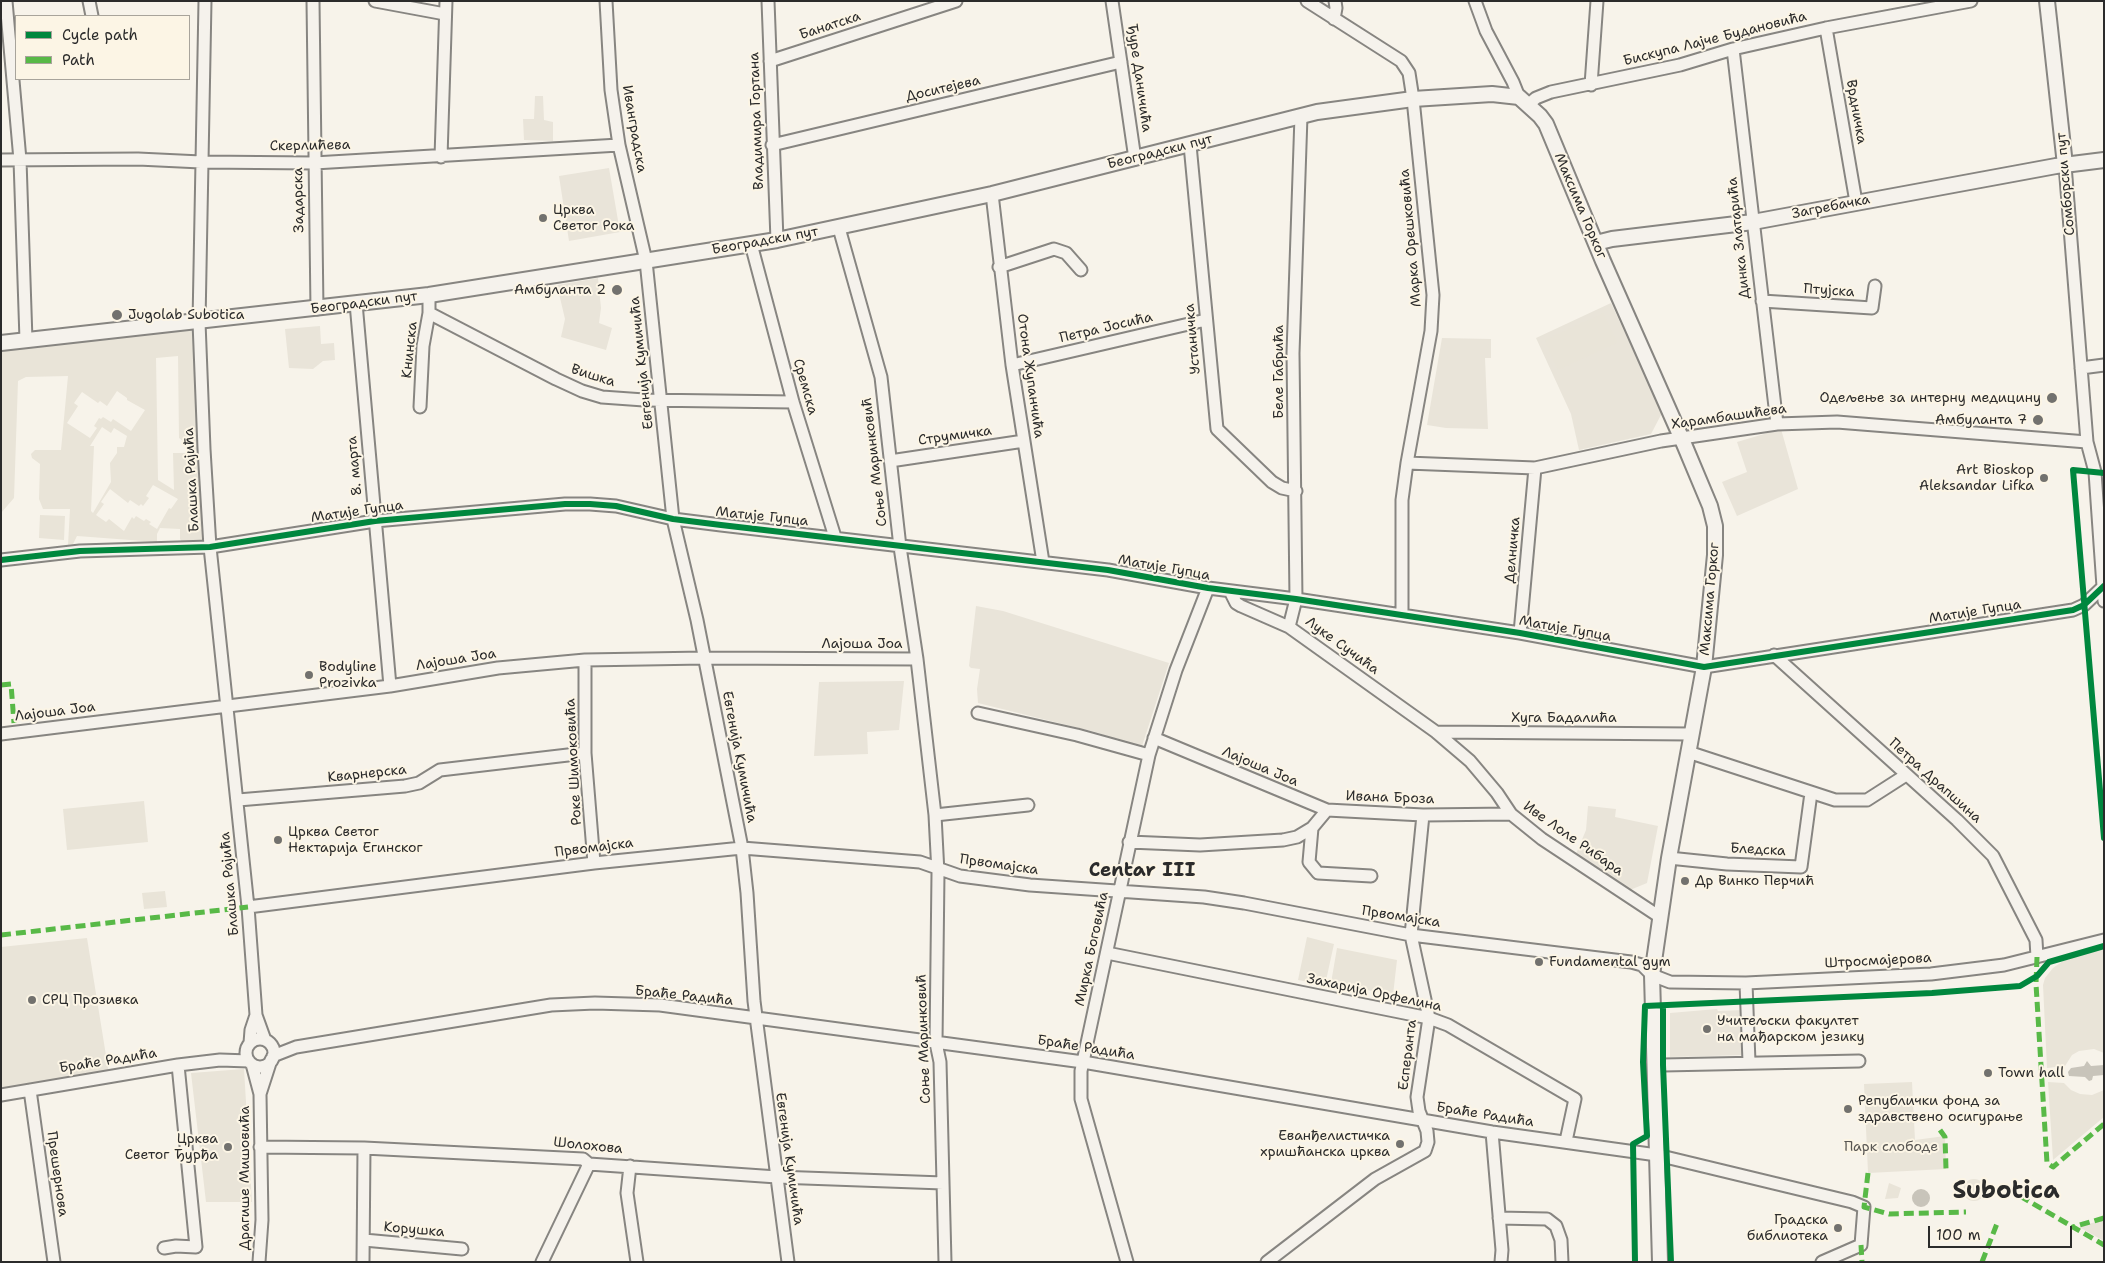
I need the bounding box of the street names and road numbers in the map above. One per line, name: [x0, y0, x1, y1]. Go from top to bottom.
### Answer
street label: Банатска: [797, 8, 863, 44]
street label: Бискупа Лајче Будановића: [1622, 8, 1808, 70]
street label: Ђуре Даничића: [1123, 23, 1155, 133]
street label: Владимира Гортана: [746, 52, 768, 190]
street label: Доситејева: [904, 72, 982, 106]
street label: Врдничка: [1842, 78, 1870, 146]
street label: Иванградска: [618, 84, 650, 174]
street label: Београдски пут: [1106, 131, 1214, 173]
street label: Сомборски пут: [2053, 132, 2079, 236]
street label: Скерлићева: [270, 137, 350, 155]
street label: Максима Горког: [1550, 150, 1610, 262]
street label: Задарска: [290, 167, 308, 233]
street label: Марка Орешковића: [1397, 168, 1425, 308]
street label: Динка Златарића: [1724, 176, 1754, 300]
street label: Загребачка: [1791, 191, 1871, 223]
street label: Београдски пут: [710, 223, 820, 259]
street label: Птујска: [1803, 281, 1855, 301]
street label: Београдски пут: [309, 288, 419, 318]
street label: Евгенија Кумичића: [627, 296, 657, 430]
street label: Устаничка: [1182, 303, 1204, 375]
street label: Петра Јосића: [1058, 309, 1154, 347]
street label: Отона Жупанчића: [1013, 313, 1047, 439]
street label: Книнска: [399, 321, 421, 379]
street label: Беле Габрића: [1271, 325, 1287, 419]
street label: Сремска: [789, 357, 821, 417]
street label: Вишка: [569, 361, 617, 391]
street label: Соње Маринковић: [859, 397, 891, 527]
street label: Харамбашићева: [1670, 401, 1788, 433]
street label: Струмичка: [917, 423, 993, 449]
street label: Блашка Рајића: [181, 427, 203, 533]
street label: 8. марта: [344, 436, 366, 496]
street label: Матије Гупца: [310, 497, 404, 527]
street label: Матије Гупца: [715, 504, 809, 530]
street label: Делничка: [1502, 516, 1524, 584]
street label: Максима Горког: [1697, 542, 1723, 656]
street label: Матије Гупца: [1117, 552, 1211, 584]
street label: Матије Гупца: [1928, 596, 2022, 628]
street label: Матије Гупца: [1518, 613, 1612, 645]
street label: Луке Сучића: [1302, 614, 1382, 678]
street label: Лајоша Јоа: [821, 636, 903, 652]
street label: Лајоша Јоа: [415, 645, 497, 675]
street label: Евгенија Кумичића: [718, 690, 760, 824]
street label: Роке Шимоковића: [562, 698, 586, 826]
street label: Лајоша Јоа: [14, 699, 96, 725]
street label: Хуга Бадалића: [1511, 710, 1617, 726]
street label: Петра Драпшина: [1885, 735, 1985, 827]
street label: Лајоша Јоа: [1219, 743, 1301, 791]
street label: Кварнерска: [327, 762, 407, 786]
street label: Ивана Броза: [1345, 788, 1435, 808]
street label: Иве Лоле Рибара: [1520, 798, 1626, 880]
street label: Блашка Рајића: [217, 831, 243, 937]
street label: Првомајска: [554, 835, 634, 861]
street label: Бледска: [1730, 840, 1786, 860]
street label: Првомајска: [959, 851, 1039, 879]
street label: Мирка Боговића: [1072, 890, 1112, 1008]
street label: Првомајска: [1361, 903, 1441, 931]
street label: Штросмајерова: [1824, 950, 1932, 972]
street label: Захарија Орфелина: [1305, 970, 1443, 1016]
street label: Соње Маринковић: [913, 974, 935, 1104]
street label: Браће Радића: [634, 982, 734, 1010]
street label: Есперанта: [1395, 1019, 1421, 1091]
street label: Браће Радића: [1036, 1032, 1136, 1064]
street label: Браће Радића: [58, 1045, 158, 1077]
street label: Евгенија Кумичића: [771, 1092, 807, 1226]
street label: Браће Радића: [1435, 1099, 1535, 1131]
street label: Драгише Мишовића: [237, 1106, 253, 1250]
street label: Прешернова: [43, 1130, 71, 1218]
street label: Шолохова: [553, 1134, 623, 1158]
street label: Корушка: [383, 1219, 445, 1241]

